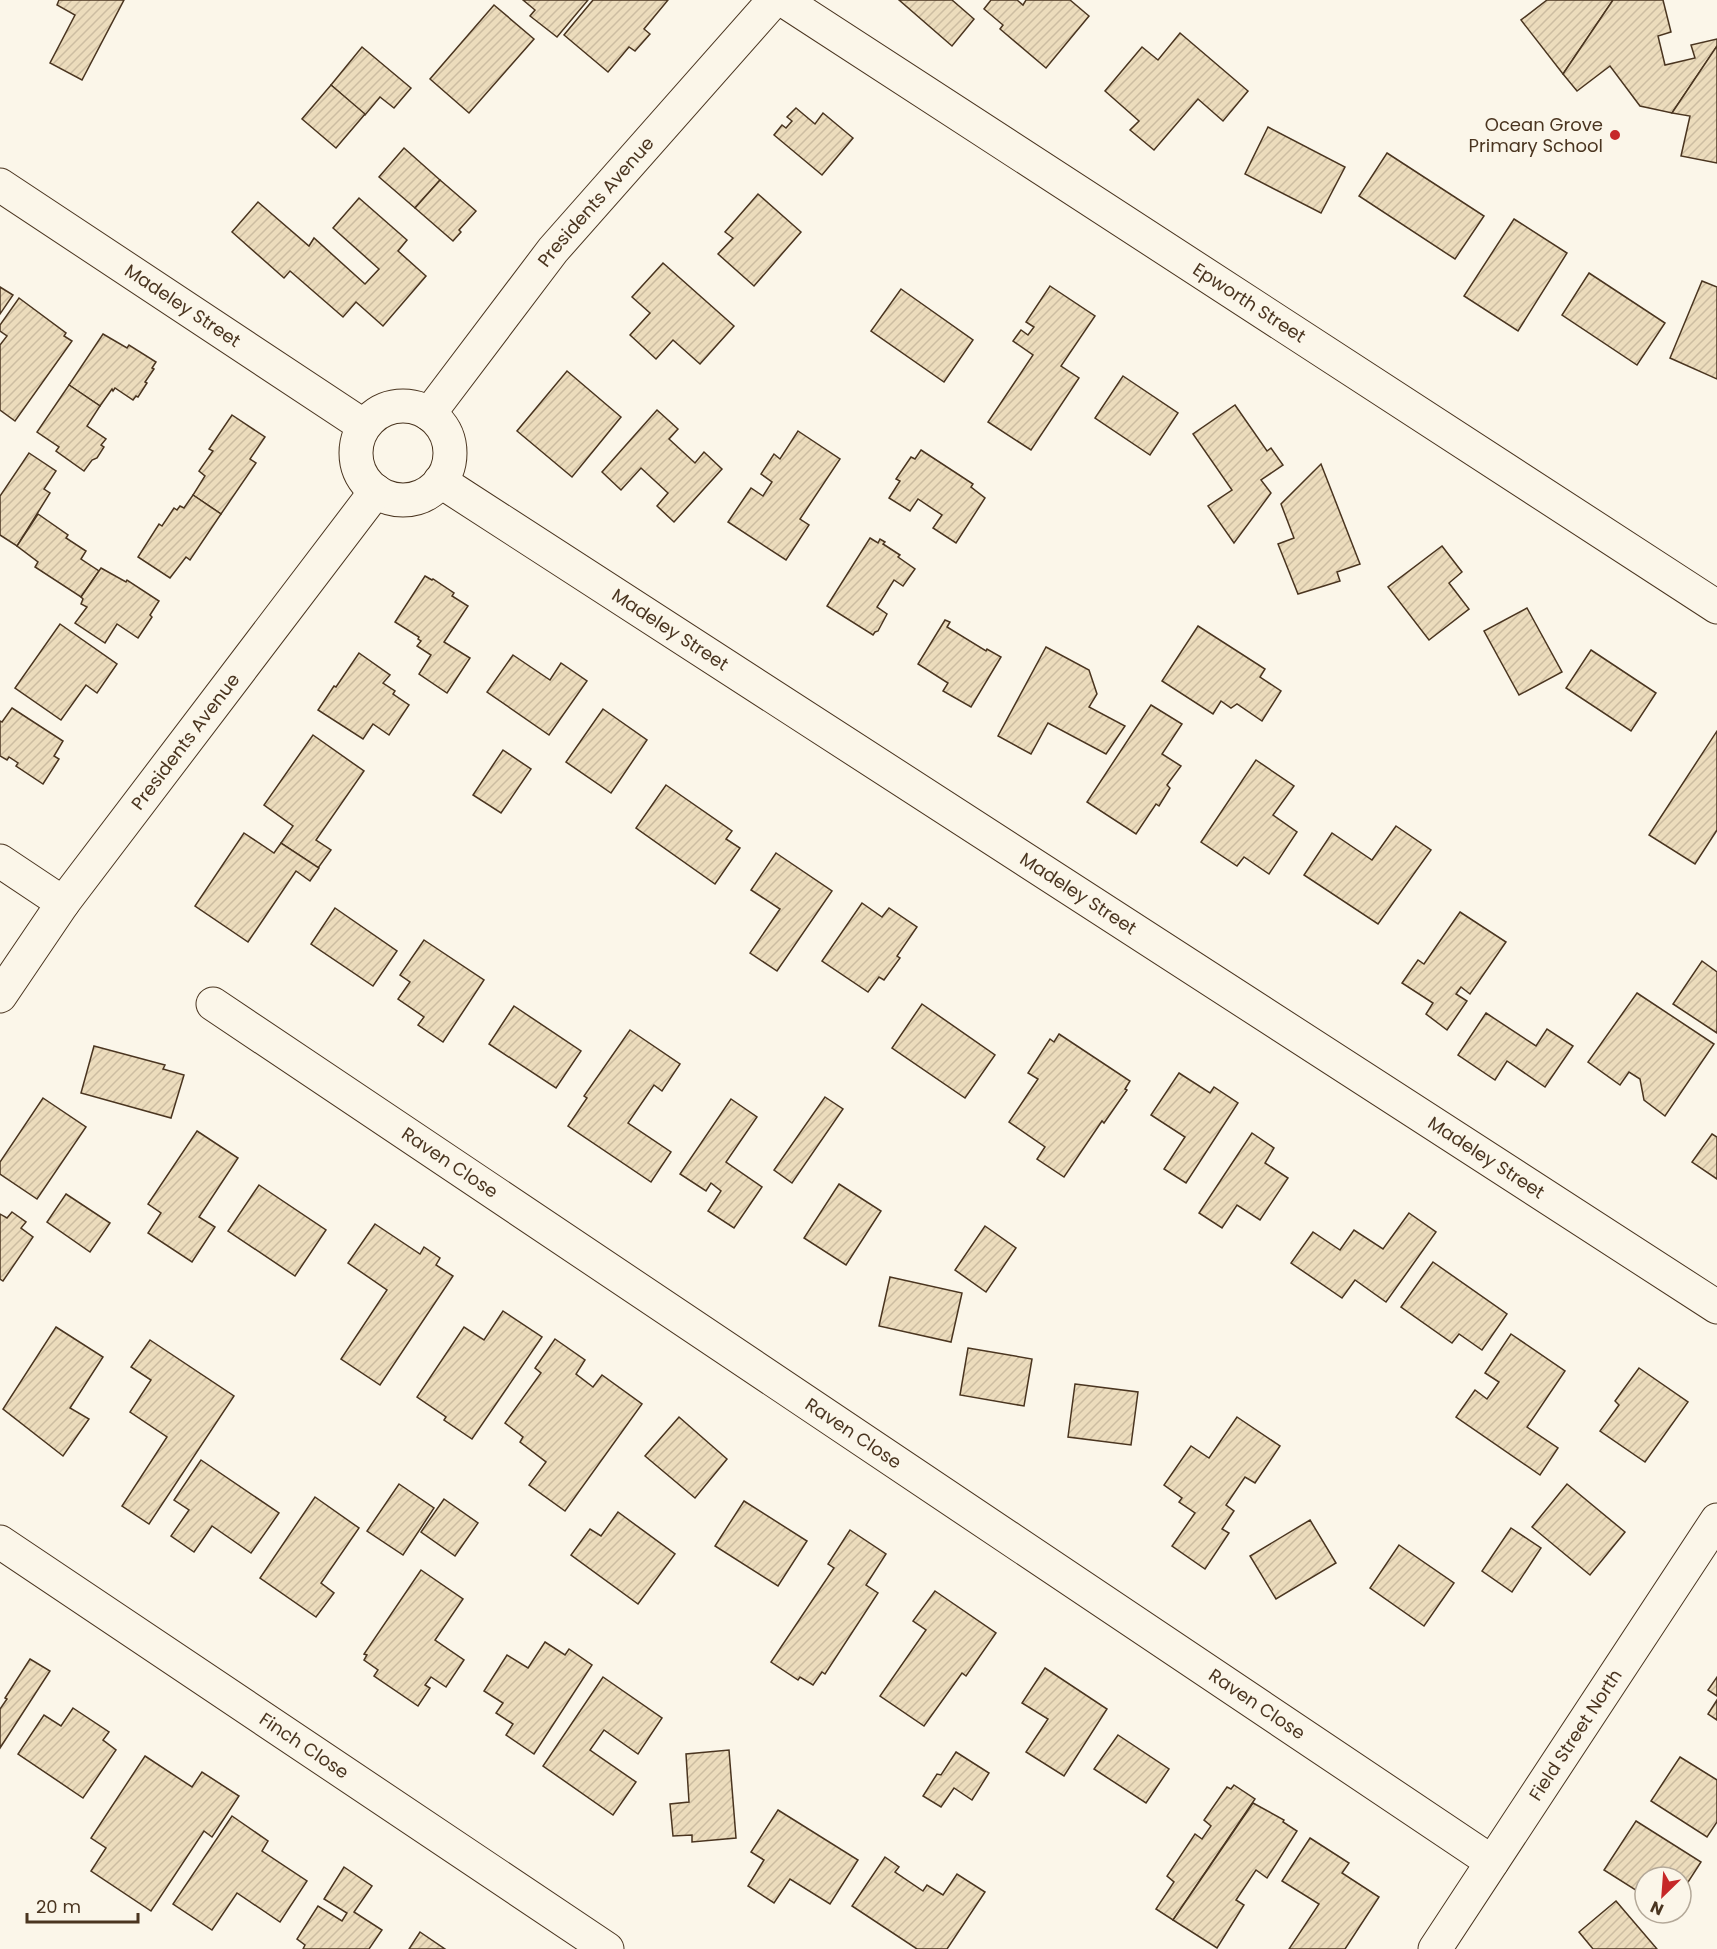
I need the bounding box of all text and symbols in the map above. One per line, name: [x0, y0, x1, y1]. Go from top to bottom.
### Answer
place label: Ocean Grove Primary School: [1469, 112, 1603, 158]
marker: Ocean Grove Primary School: [1608, 128, 1622, 142]
street label: Presidents Avenue: [532, 131, 659, 272]
street label: Epworth Street: [1188, 257, 1311, 348]
street label: Madeley Street: [120, 258, 246, 353]
street label: Madeley Street: [607, 582, 734, 676]
street label: Presidents Avenue: [125, 668, 245, 815]
street label: Madeley Street: [1015, 846, 1142, 940]
street label: Madeley Street: [1423, 1110, 1550, 1204]
street label: Raven Close: [397, 1121, 503, 1204]
street label: Raven Close: [800, 1392, 907, 1474]
street label: Raven Close: [1204, 1662, 1310, 1745]
street label: Field Street North: [1523, 1664, 1628, 1805]
street label: Finch Close: [255, 1706, 354, 1784]
north arrow: [1633, 1865, 1693, 1925]
scale bar: [27, 1886, 138, 1924]
text: 20 m: [36, 1894, 81, 1919]
text: N: [1647, 1895, 1667, 1921]

